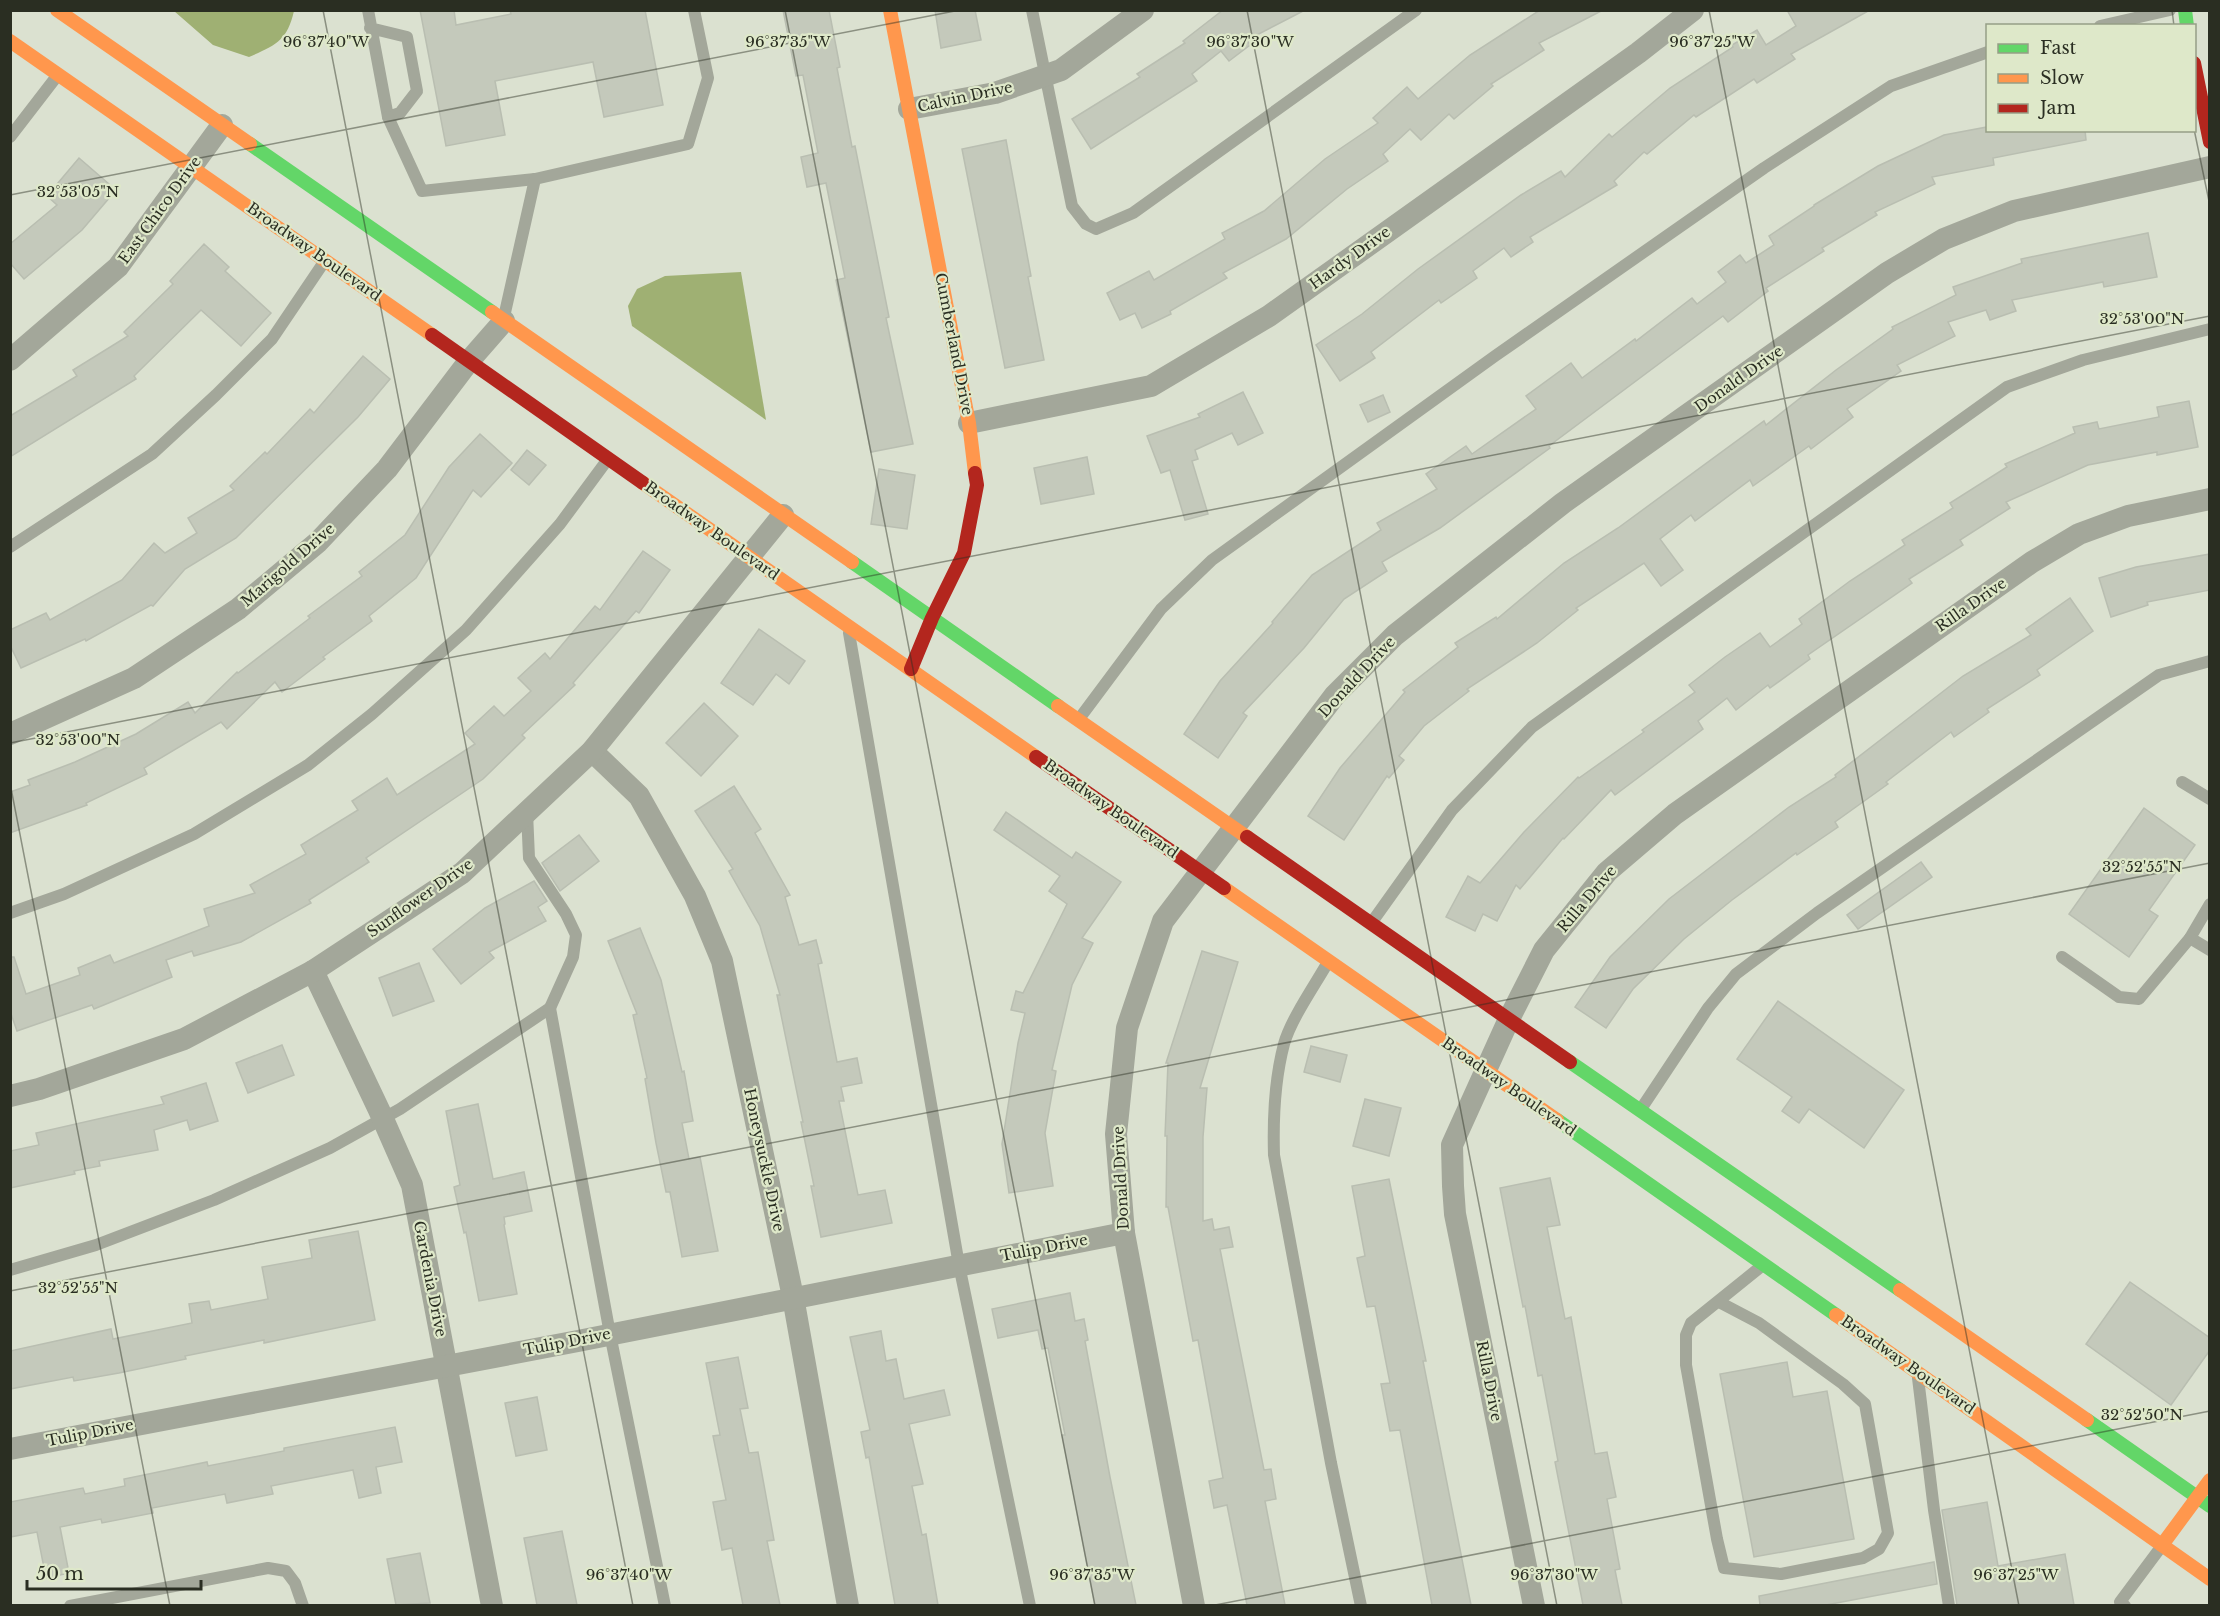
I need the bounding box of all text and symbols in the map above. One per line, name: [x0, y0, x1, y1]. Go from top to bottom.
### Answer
legend: [1986, 24, 2196, 132]
text: 96°37'40"W: [283, 32, 370, 51]
text: 96°37'35"W: [745, 32, 831, 51]
text: 96°37'30"W: [1206, 32, 1294, 51]
text: 96°37'25"W: [1669, 32, 1755, 51]
text: Fast: [2040, 37, 2077, 59]
text: Slow: [2040, 67, 2085, 89]
street label: Calvin Drive: [916, 77, 1014, 116]
text: Jam: [2038, 97, 2076, 119]
street label: East Chico Drive: [114, 152, 205, 267]
text: 32°53'05"N: [37, 182, 119, 201]
street label: Broadway Boulevard: [243, 198, 385, 305]
street label: Hardy Drive: [1305, 222, 1394, 293]
street label: Cumberland Drive: [931, 271, 978, 417]
text: 32°53'00"N: [2100, 309, 2184, 328]
street label: Donald Drive: [1691, 341, 1787, 416]
street label: Broadway Boulevard: [641, 477, 783, 584]
street label: Marigold Drive: [237, 519, 338, 610]
street label: Rilla Drive: [1932, 573, 2010, 636]
street label: Donald Drive: [1314, 632, 1399, 721]
text: 32°53'00"N: [36, 730, 120, 749]
street label: Broadway Boulevard: [1040, 755, 1182, 862]
street label: Sunflower Drive: [363, 854, 476, 941]
text: 32°52'55"N: [2102, 857, 2182, 876]
street label: Rilla Drive: [1553, 861, 1620, 936]
street label: Broadway Boulevard: [1438, 1033, 1580, 1140]
street label: Honeysuckle Drive: [740, 1086, 789, 1233]
street label: Donald Drive: [1108, 1126, 1133, 1230]
street label: Gardenia Drive: [410, 1219, 451, 1339]
street label: Tulip Drive: [999, 1230, 1089, 1265]
text: 32°52'55"N: [38, 1278, 118, 1297]
street label: Broadway Boulevard: [1837, 1311, 1979, 1418]
street label: Tulip Drive: [522, 1324, 612, 1359]
street label: Rilla Drive: [1472, 1339, 1507, 1423]
text: 32°52'50"N: [2101, 1405, 2183, 1424]
street label: Tulip Drive: [45, 1415, 135, 1450]
scale bar: [27, 1553, 201, 1591]
text: 50 m: [36, 1563, 84, 1585]
text: 96°37'40"W: [586, 1565, 673, 1584]
text: 96°37'35"W: [1049, 1565, 1135, 1584]
text: 96°37'30"W: [1510, 1565, 1598, 1584]
text: 96°37'25"W: [1973, 1565, 2059, 1584]

